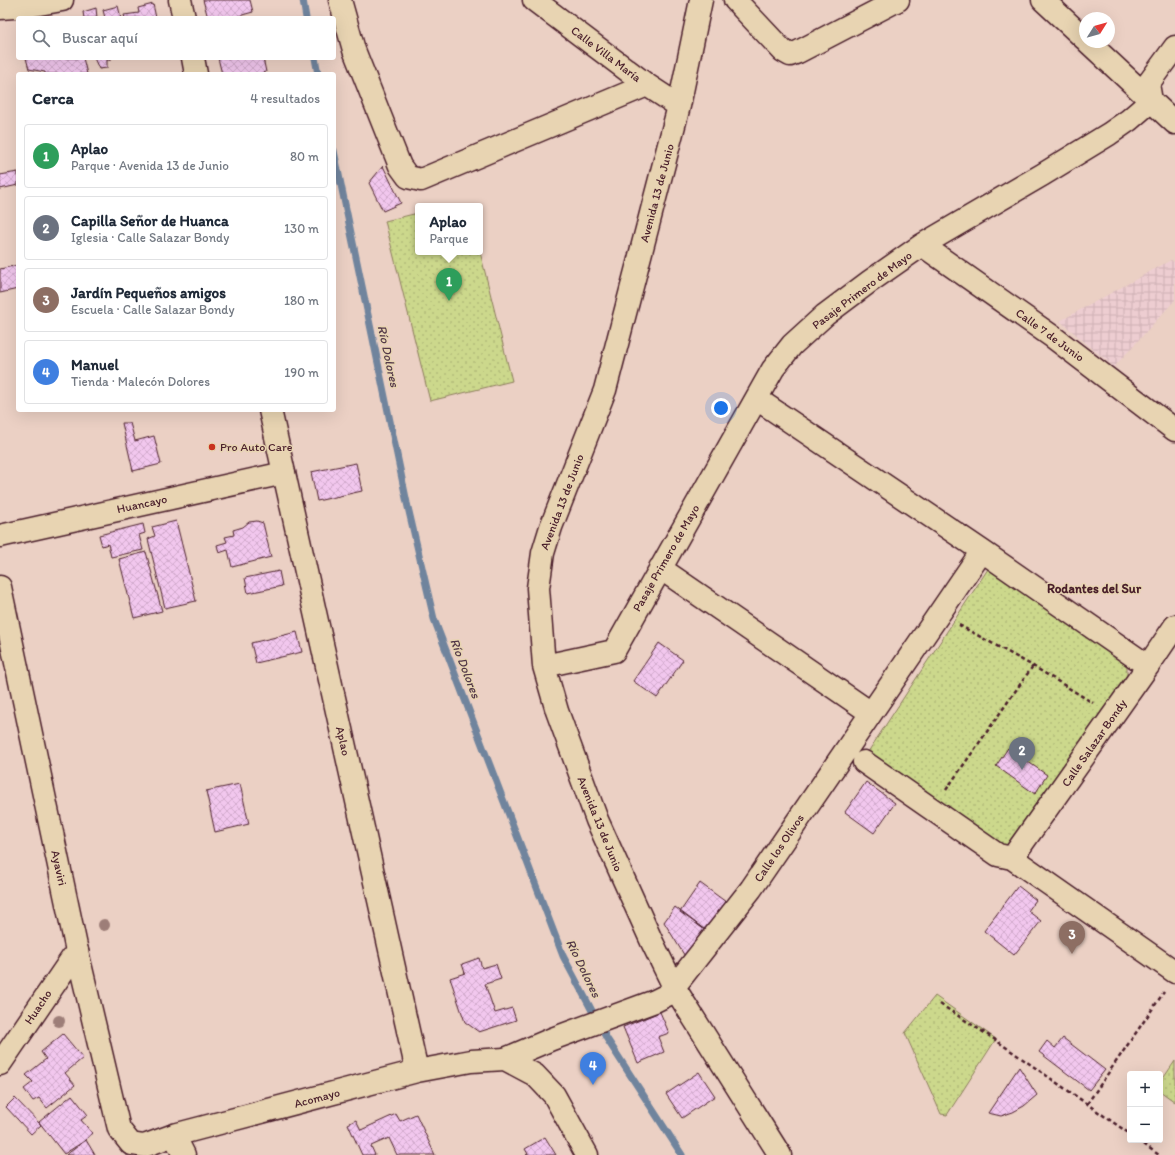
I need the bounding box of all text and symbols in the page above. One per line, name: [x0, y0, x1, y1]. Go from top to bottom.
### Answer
north arrow: [1079, 12, 1115, 48]
search box: [16, 16, 336, 60]
street label: Calle Villa María: [568, 23, 644, 85]
icon: search: [30, 27, 52, 49]
text: Buscar aquí: [62, 29, 138, 47]
text: Cerca: [32, 88, 74, 108]
text: 4 resultados: [250, 91, 320, 106]
text: Aplao: [71, 140, 108, 158]
street label: Avenida 13 de Junio: [637, 142, 677, 244]
text: 1: [43, 149, 49, 164]
text: 80 m: [290, 149, 319, 164]
text: Parque · Avenida 13 de Junio: [71, 158, 229, 173]
popup: [415, 203, 483, 255]
text: Capilla Señor de Huanca: [71, 212, 229, 230]
text: Aplao: [430, 213, 467, 231]
text: 2: [43, 221, 49, 236]
text: 130 m: [284, 221, 319, 236]
text: Iglesia · Calle Salazar Bondy: [71, 230, 229, 245]
text: Parque: [430, 231, 468, 246]
street label: Pasaje Primero de Mayo: [809, 248, 915, 332]
pin: 1: [436, 268, 462, 301]
text: Jardín Pequeños amigos: [71, 284, 226, 302]
text: 3: [42, 293, 50, 308]
text: 180 m: [284, 293, 319, 308]
text: Escuela · Calle Salazar Bondy: [71, 302, 235, 317]
street label: Calle 7 de Junio: [1013, 305, 1087, 365]
water label: Río Dolores: [375, 324, 403, 390]
text: Manuel: [71, 356, 119, 374]
text: 4: [42, 365, 50, 380]
text: 190 m: [284, 365, 319, 380]
text: Tienda · Malecón Dolores: [71, 374, 210, 389]
your location: [711, 398, 731, 418]
place label: Pro Auto Care: [220, 440, 293, 454]
marker: Pro Auto Care: [207, 442, 217, 452]
street label: Avenida 13 de Junio: [537, 452, 587, 552]
street label: Huancayo: [116, 492, 168, 516]
street label: Pasaje Primero de Mayo: [630, 502, 702, 614]
district label: Rodantes del Sur: [1047, 581, 1142, 596]
water label: Río Dolores: [447, 636, 484, 701]
street label: Calle Salazar Bondy: [1059, 696, 1130, 789]
street label: Aplao: [333, 725, 353, 757]
pin: 2: [1009, 737, 1035, 770]
street label: Avenida 13 de Junio: [574, 774, 626, 874]
street label: Calle los Olivos: [751, 811, 807, 885]
street label: Ayaviri: [48, 849, 70, 887]
pin: 3: [1059, 921, 1085, 954]
water label: Río Dolores: [563, 937, 605, 1001]
street label: Huacho: [21, 987, 55, 1027]
pin: 4: [580, 1052, 606, 1085]
map controls: [1127, 1071, 1163, 1143]
button: +: [1127, 1071, 1163, 1107]
street label: Acomayo: [293, 1085, 341, 1111]
button: −: [1127, 1107, 1163, 1143]

